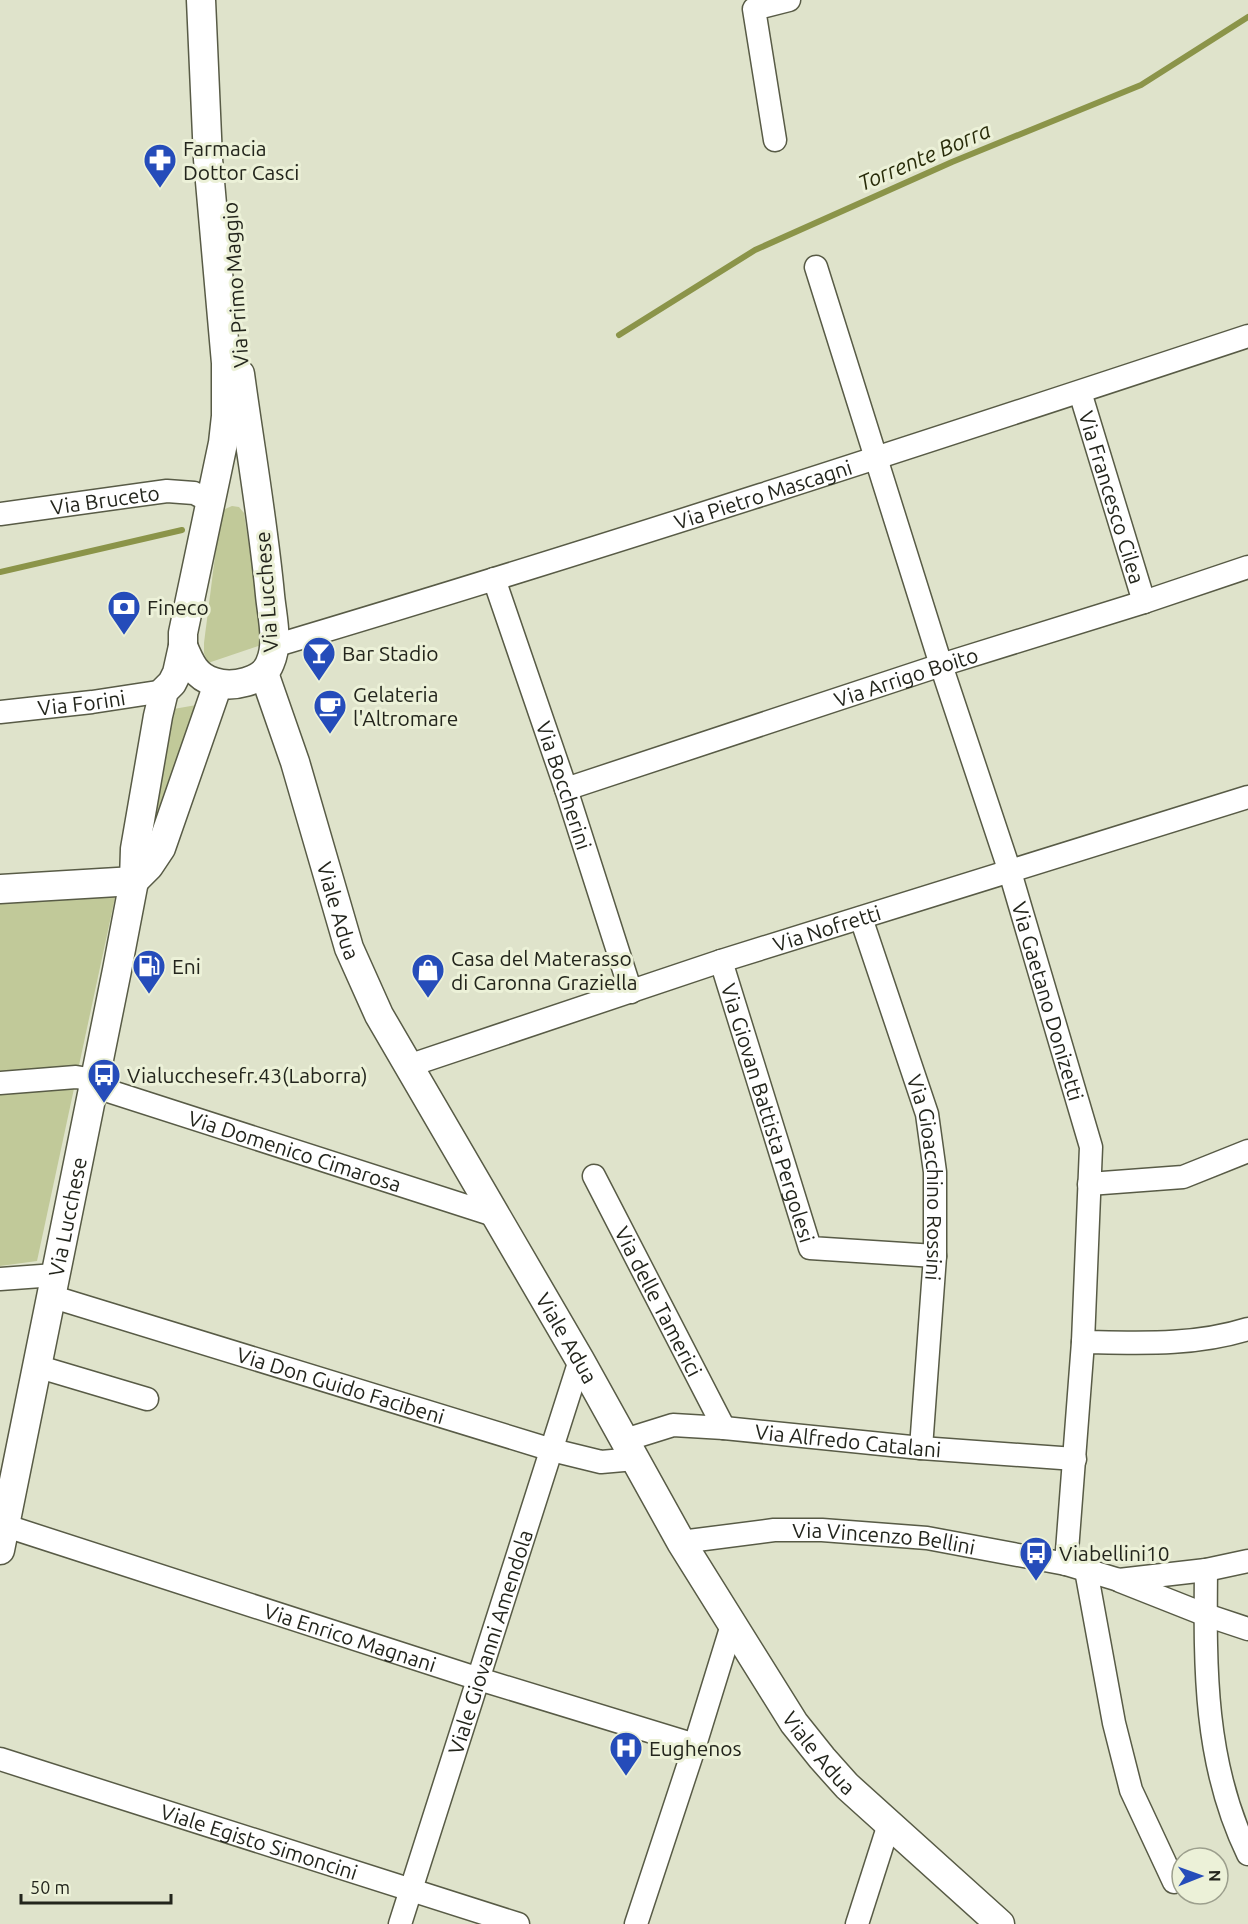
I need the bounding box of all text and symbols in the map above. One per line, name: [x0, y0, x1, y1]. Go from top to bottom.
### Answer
water label: Torrente Borra: [854, 117, 994, 195]
place label: Farmacia Dottor Casci: [183, 136, 299, 184]
pharmacy icon: Farmacia Dottor Casci: [142, 142, 178, 189]
street label: Via Primo Maggio: [217, 201, 253, 369]
street label: Via Francesco Cilea: [1074, 408, 1150, 586]
street label: Via Pietro Mascagni: [671, 455, 855, 534]
street label: Via Bruceto: [49, 480, 161, 519]
street label: Via Lucchese: [250, 531, 282, 653]
bank icon: Fineco: [106, 589, 142, 636]
place label: Fineco: [147, 595, 209, 619]
bar icon: Bar Stadio: [301, 635, 337, 682]
place label: Bar Stadio: [342, 641, 439, 665]
street label: Via Arrigo Boito: [831, 642, 981, 712]
place label: Gelateria l'Altromare: [353, 682, 458, 730]
street label: Via Forini: [36, 685, 127, 720]
cafe icon: Gelateria l'Altromare: [312, 688, 348, 735]
street label: Via Boccherini: [532, 718, 597, 852]
street label: Viale Adua: [313, 859, 365, 963]
street label: Via Gaetano Donizetti: [1007, 899, 1089, 1103]
street label: Via Nofretti: [770, 900, 884, 956]
place label: Casa del Materasso di Caronna Graziella: [451, 946, 638, 994]
fuel station icon: Eni: [131, 948, 167, 995]
shop icon: Casa del Materasso di Caronna Graziella: [410, 952, 446, 999]
place label: Eni: [172, 954, 201, 978]
street label: Via Giovan Battista Pergolesi: [717, 980, 820, 1245]
bus stop icon: Vialucchesefr.43(Laborra): [86, 1057, 122, 1104]
place label: Vialucchesefr.43(Laborra): [127, 1063, 368, 1087]
street label: Via Gioacchino Rossini: [903, 1071, 947, 1282]
street label: Via Domenico Cimarosa: [185, 1105, 404, 1196]
street label: Via Lucchese: [43, 1155, 91, 1278]
street label: Via delle Tamerici: [610, 1222, 707, 1380]
street label: Viale Adua: [531, 1288, 602, 1387]
street label: Via Don Guido Facibeni: [234, 1342, 447, 1428]
street label: Via Alfredo Catalani: [754, 1419, 942, 1461]
street label: Via Vincenzo Bellini: [792, 1518, 977, 1559]
street label: Viale Giovanni Amendola: [443, 1527, 537, 1757]
bus stop icon: Viabellini10: [1018, 1535, 1054, 1582]
place label: Viabellini10: [1059, 1541, 1170, 1565]
street label: Via Enrico Magnani: [261, 1598, 439, 1676]
street label: Viale Adua: [778, 1707, 860, 1799]
hospital icon: Eughenos: [608, 1730, 644, 1777]
place label: Eughenos: [649, 1736, 742, 1760]
street label: Viale Egisto Simoncini: [158, 1799, 361, 1884]
north arrow: [1170, 1846, 1230, 1906]
scale bar: [21, 1867, 171, 1905]
text: N: [1206, 1870, 1224, 1882]
text: 50 m: [30, 1877, 70, 1897]

